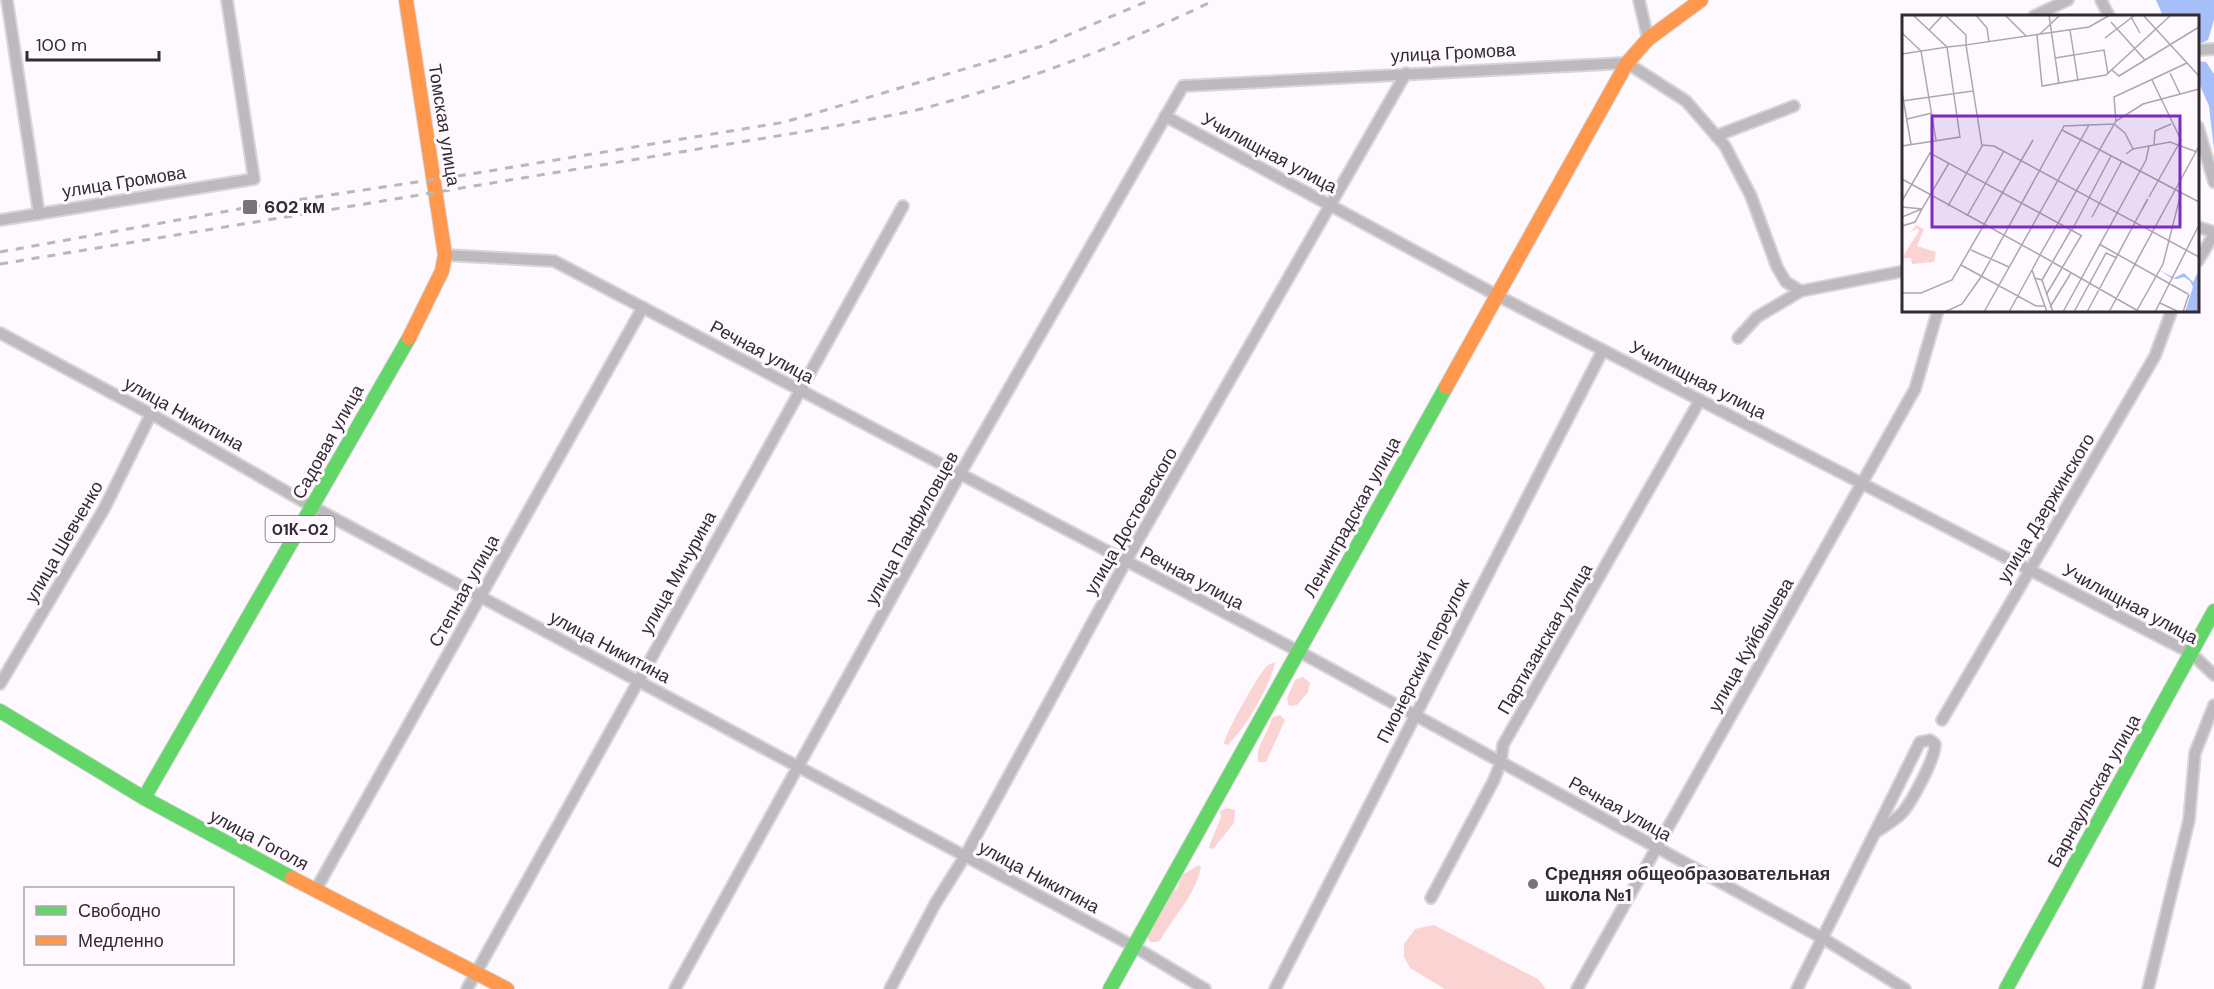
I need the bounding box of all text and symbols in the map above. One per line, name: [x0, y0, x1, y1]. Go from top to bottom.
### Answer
inset map: [1902, 15, 2199, 312]
scale bar: [27, 24, 159, 62]
text: 100 m: [36, 33, 87, 57]
street label: улица Громова: [1390, 38, 1517, 68]
street label: Томская улица: [423, 62, 466, 189]
street label: Училищная улица: [1197, 107, 1342, 199]
street label: улица Громова: [60, 160, 188, 204]
place label: 602 км: [264, 195, 325, 219]
marker: 602 км: [241, 198, 259, 216]
street label: Речная улица: [706, 315, 819, 390]
street label: Училищная улица: [1626, 335, 1771, 425]
street label: улица Никитина: [120, 371, 249, 457]
street label: Садовая улица: [287, 380, 370, 503]
street label: улица Дзержинского: [1992, 429, 2100, 587]
street label: Ленинградская улица: [1298, 432, 1407, 602]
street label: улица Достоевского: [1079, 443, 1183, 599]
street label: улица Панфиловцев: [860, 447, 964, 609]
street label: улица Шевченко: [19, 477, 109, 607]
street label: улица Мичурина: [634, 506, 722, 639]
road number: 01К-02: [266, 516, 334, 542]
street label: Степная улица: [423, 530, 505, 651]
street label: Речная улица: [1136, 541, 1249, 616]
street label: Партизанская улица: [1492, 558, 1598, 719]
street label: Училищная улица: [2058, 558, 2203, 650]
street label: улица Куйбышева: [1703, 573, 1800, 716]
street label: Пионерский переулок: [1371, 575, 1475, 747]
street label: улица Никитина: [545, 605, 675, 689]
street label: Барнаульская улица: [2042, 709, 2147, 872]
street label: Речная улица: [1564, 771, 1677, 848]
street label: улица Гоголя: [205, 804, 313, 876]
street label: улица Никитина: [974, 835, 1104, 919]
place label: Средняя общеобразовательная школа №1: [1545, 862, 1830, 907]
marker: Средняя общеобразовательная школа №1: [1526, 877, 1540, 891]
legend: [24, 887, 234, 965]
text: Свободно: [78, 899, 161, 923]
text: Медленно: [78, 929, 164, 953]

